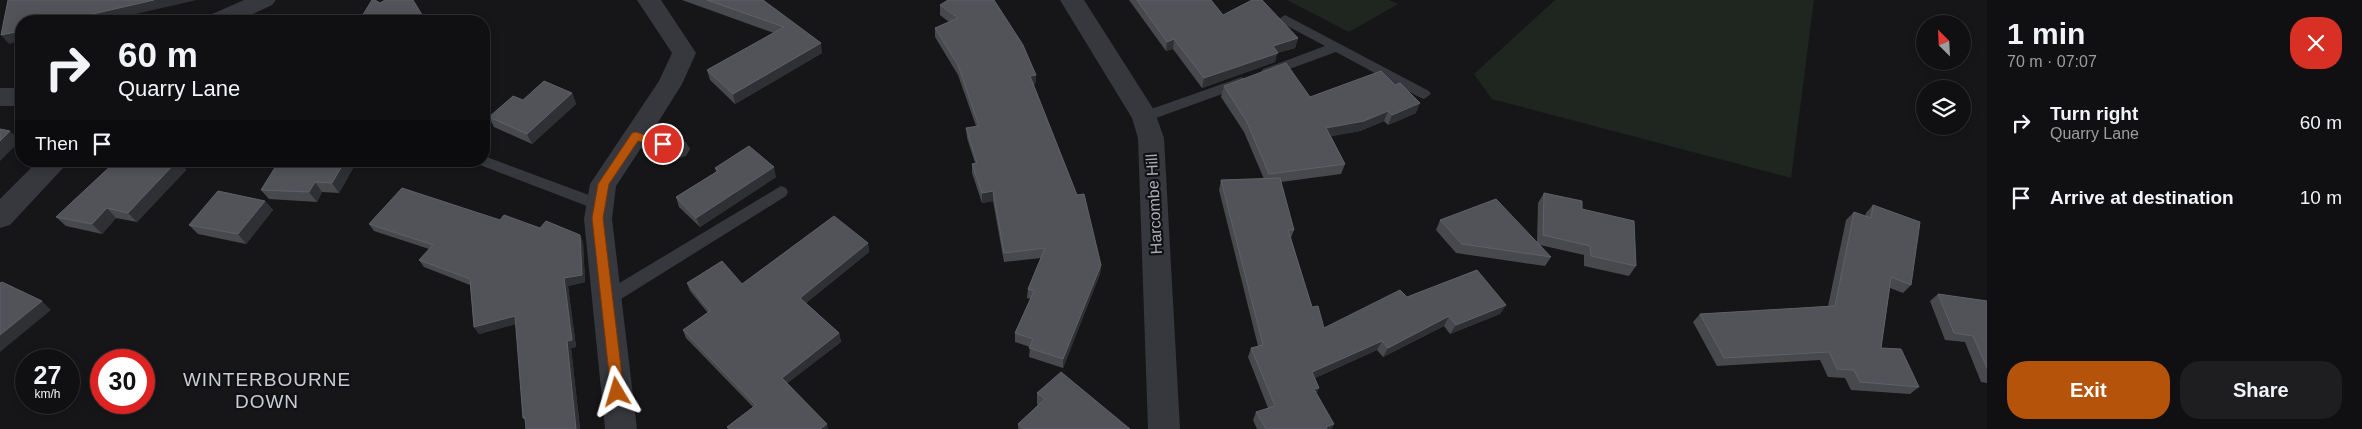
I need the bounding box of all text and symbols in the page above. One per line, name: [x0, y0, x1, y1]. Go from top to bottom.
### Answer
north arrow: [1916, 15, 1971, 70]
map controls: [1916, 15, 1971, 135]
text: 1 min: [2007, 17, 2085, 50]
button: close: [2290, 17, 2342, 69]
icon: right: [35, 35, 100, 100]
text: 60 m: [118, 35, 198, 74]
text: 70 m · 07:07: [2007, 53, 2097, 70]
text: Quarry Lane: [118, 76, 240, 101]
button: layers: [1916, 80, 1971, 135]
text: Turn right: [2050, 103, 2138, 124]
icon: right: [2007, 109, 2035, 137]
text: 60 m: [2300, 112, 2342, 133]
pin: [642, 123, 684, 165]
text: Quarry Lane: [2050, 125, 2139, 142]
icon: arrive: [88, 130, 116, 158]
icon: arrive: [649, 130, 677, 158]
text: Then: [35, 133, 78, 154]
street label: Harcombe Hill: [1143, 153, 1165, 255]
icon: arrive: [2007, 184, 2035, 212]
text: Arrive at destination: [2050, 187, 2234, 208]
text: 10 m: [2300, 187, 2342, 208]
speed limit sign: 30: [90, 349, 155, 414]
text: 27: [34, 361, 61, 389]
button: Exit: [2007, 361, 2170, 419]
button: Share: [2180, 361, 2342, 419]
position arrow: [590, 365, 642, 417]
district label: WINTERBOURNE DOWN: [183, 369, 351, 412]
text: km/h: [34, 387, 61, 401]

